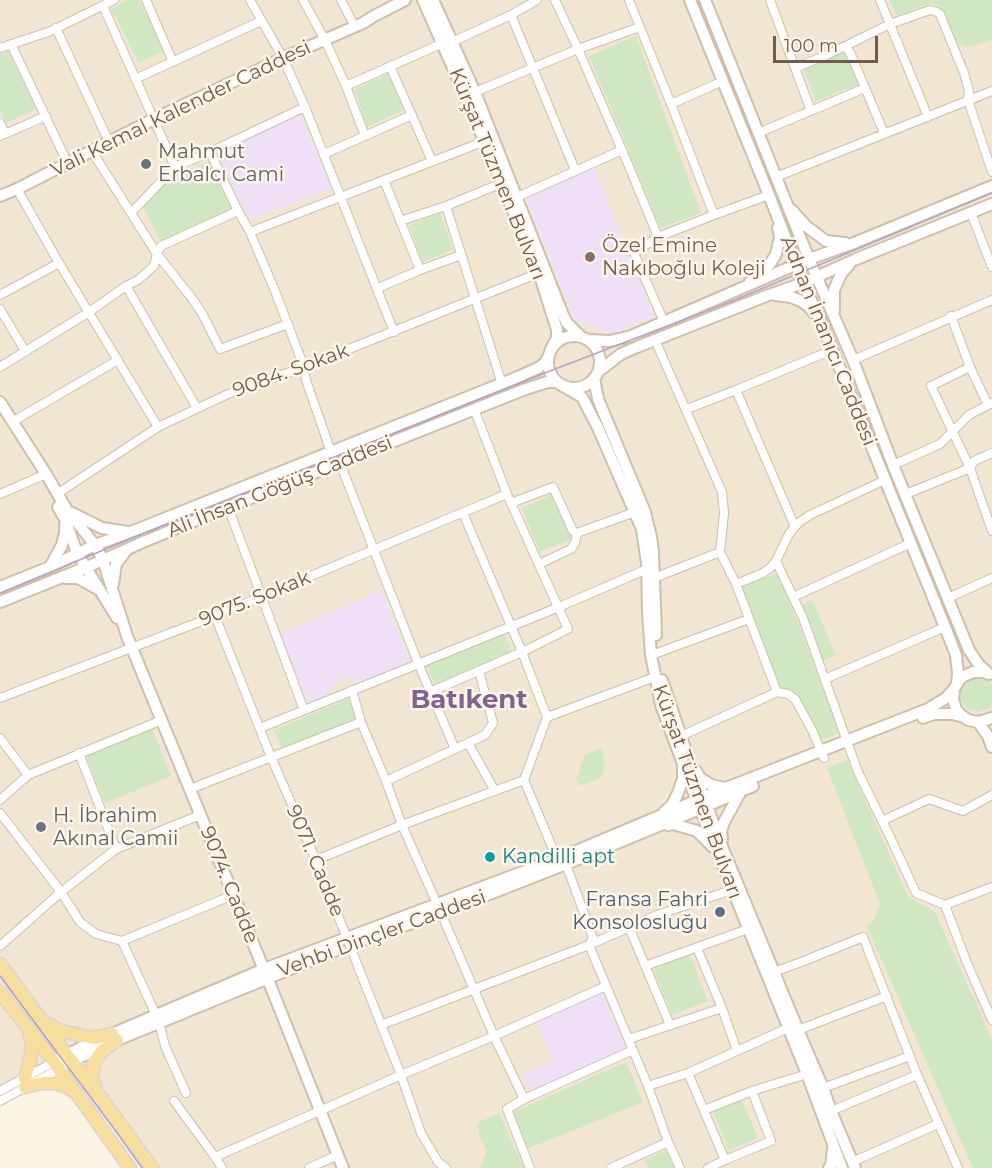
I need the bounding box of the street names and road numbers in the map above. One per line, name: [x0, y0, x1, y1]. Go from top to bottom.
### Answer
street label: Vali Kemal Kalender Caddesi: [47, 36, 315, 182]
street label: Kürşat Tüzmen Bulvarı: [443, 65, 551, 283]
street label: Adnan İnanıcı Caddesi: [775, 233, 881, 449]
street label: 9084. Sokak: [230, 339, 352, 403]
street label: Ali İhsan Göğüş Caddesi: [164, 431, 396, 543]
street label: 9075. Sokak: [196, 566, 314, 632]
street label: Kürşat Tüzmen Bulvarı: [647, 681, 747, 903]
street label: 9071. Cadde: [281, 802, 349, 920]
street label: 9074. Cadde: [195, 823, 263, 947]
street label: Vehbi Dinçler Caddesi: [275, 885, 489, 983]

